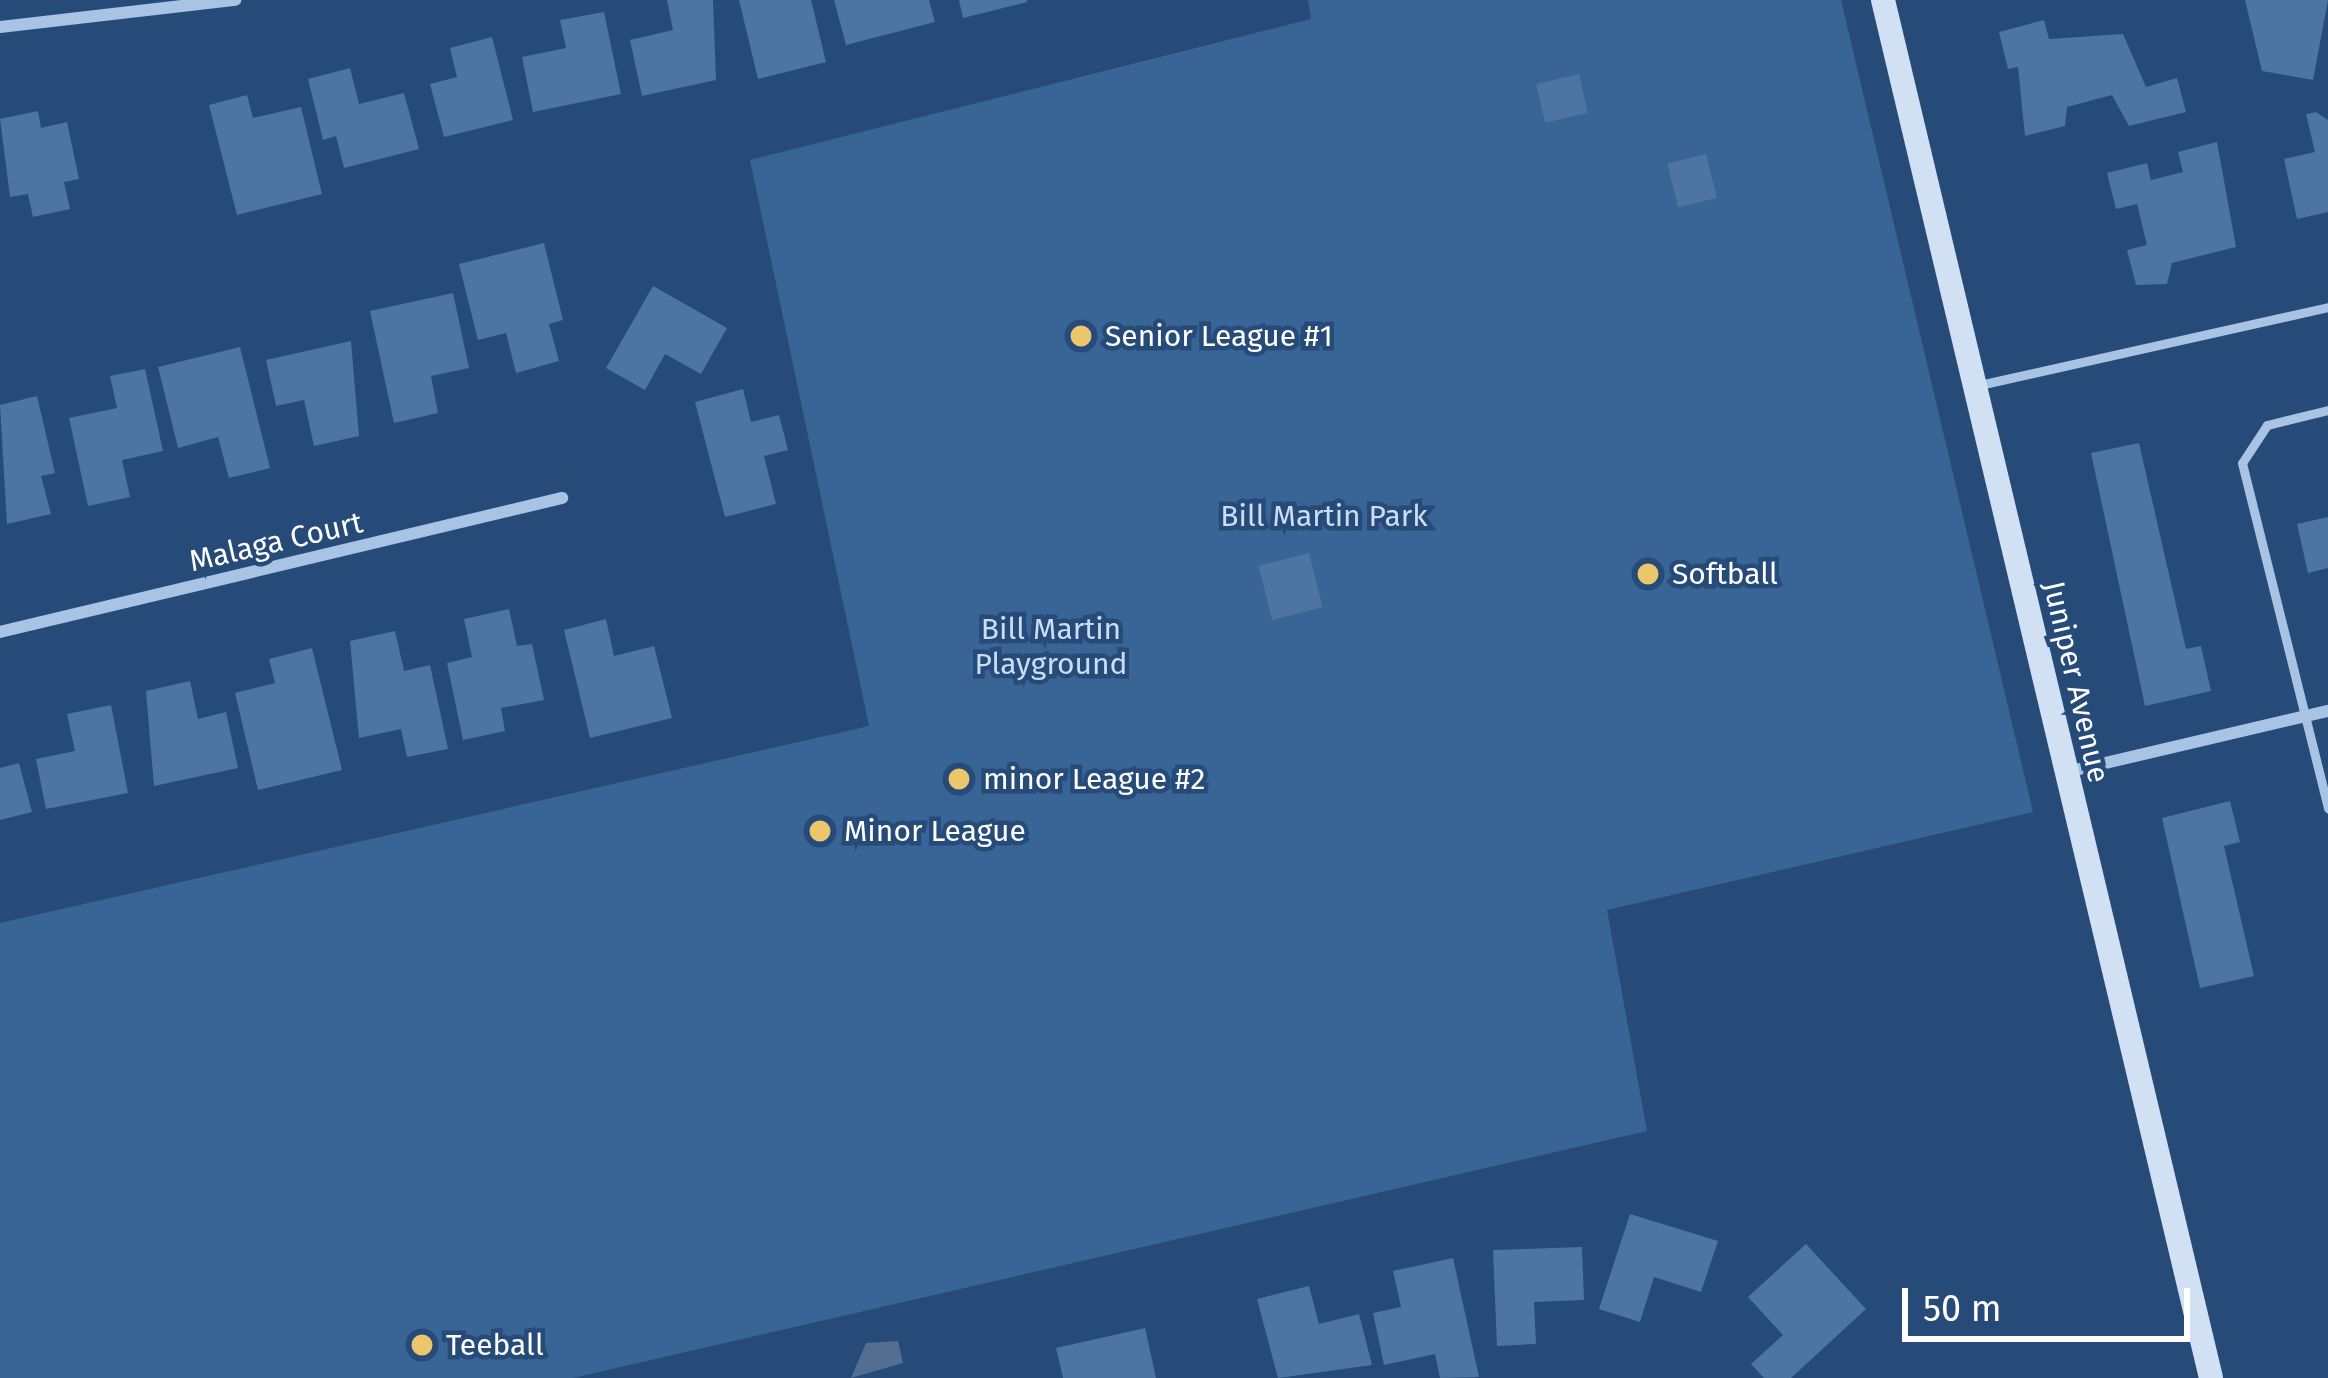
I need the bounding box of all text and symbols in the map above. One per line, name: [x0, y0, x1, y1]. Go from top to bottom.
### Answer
place label: Senior League #1: [1105, 318, 1333, 354]
marker: Senior League #1: [1068, 323, 1094, 349]
park label: Bill Martin Park: [1220, 498, 1428, 534]
street label: Malaga Court: [186, 505, 366, 579]
place label: Softball: [1672, 556, 1778, 592]
marker: Softball: [1635, 561, 1661, 587]
street label: Juniper Avenue: [2035, 578, 2117, 786]
park label: Bill Martin Playground: [974, 611, 1128, 682]
place label: minor League #2: [983, 761, 1205, 797]
marker: minor League #2: [946, 766, 972, 792]
place label: Minor League: [844, 813, 1026, 849]
marker: Minor League: [807, 818, 833, 844]
scale bar: [1908, 1264, 2196, 1338]
text: 50 m: [1923, 1287, 2002, 1331]
place label: Teeball: [446, 1327, 544, 1363]
marker: Teeball: [409, 1332, 435, 1358]

